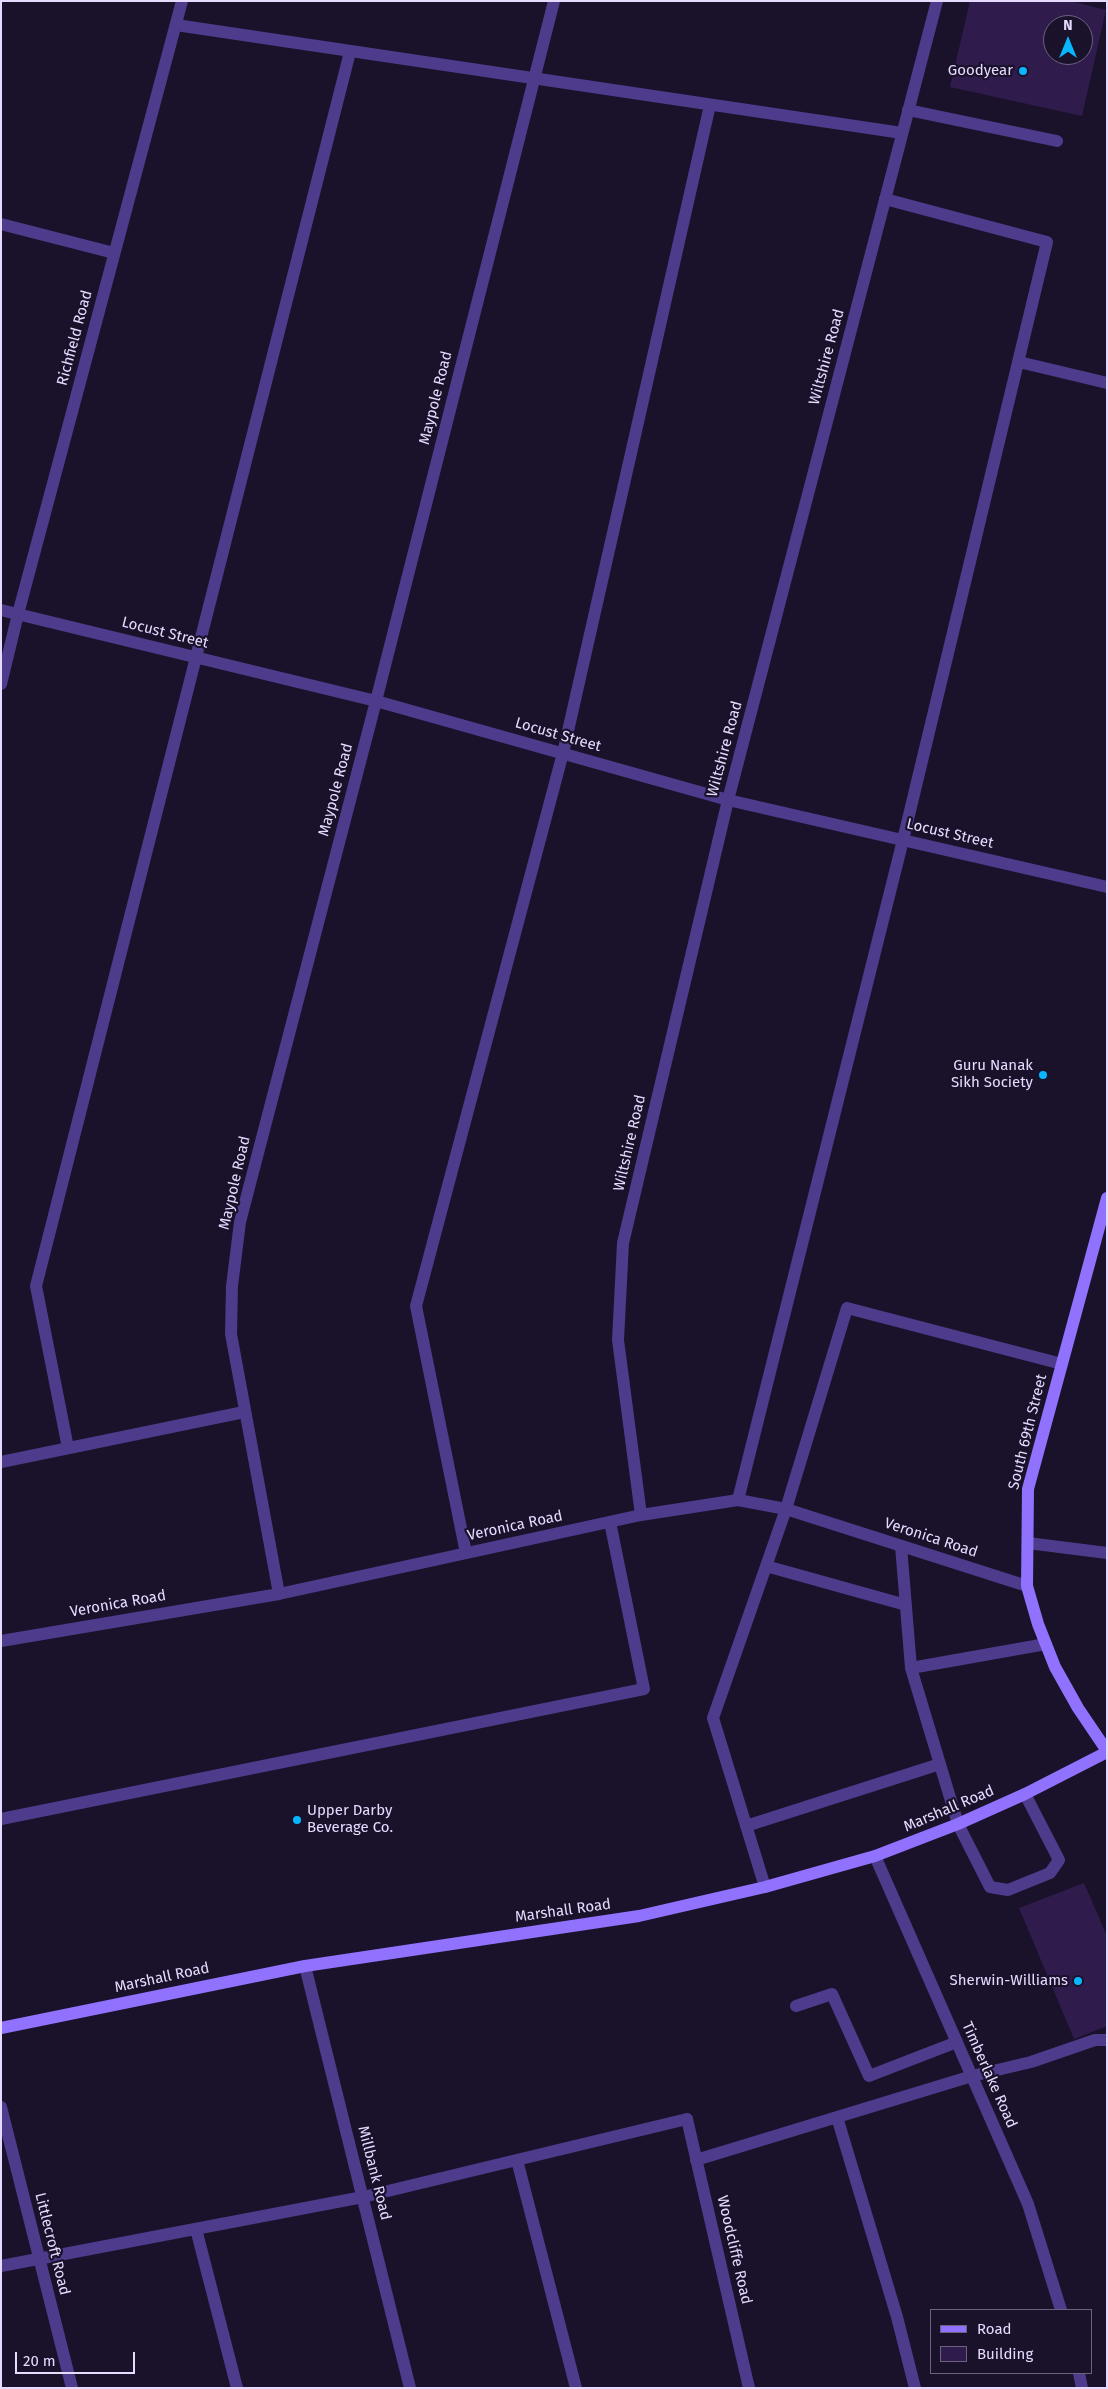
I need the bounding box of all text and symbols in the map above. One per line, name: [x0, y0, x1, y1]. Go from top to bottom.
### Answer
north arrow: [1043, 15, 1093, 65]
text: N: [1063, 17, 1073, 34]
place label: Goodyear: [948, 62, 1013, 80]
marker: Goodyear: [1017, 65, 1029, 77]
street label: Richfield Road: [54, 288, 96, 388]
street label: Wiltshire Road: [806, 307, 848, 407]
street label: Maypole Road: [416, 349, 456, 447]
street label: Locust Street: [120, 614, 210, 652]
street label: Wiltshire Road: [704, 699, 746, 799]
street label: Locust Street: [513, 714, 603, 756]
street label: Maypole Road: [315, 741, 357, 839]
street label: Locust Street: [905, 815, 995, 853]
place label: Guru Nanak Sikh Society: [951, 1057, 1033, 1092]
marker: Guru Nanak Sikh Society: [1037, 1069, 1049, 1081]
street label: Wiltshire Road: [610, 1093, 650, 1193]
street label: Maypole Road: [215, 1134, 255, 1232]
street label: South 69th Street: [1005, 1372, 1051, 1492]
street label: Veronica Road: [466, 1507, 564, 1545]
street label: Veronica Road: [882, 1514, 980, 1562]
street label: Veronica Road: [69, 1587, 167, 1621]
street label: Marshall Road: [901, 1782, 997, 1836]
place label: Upper Darby Beverage Co.: [307, 1802, 393, 1837]
marker: Upper Darby Beverage Co.: [291, 1814, 303, 1826]
street label: Marshall Road: [514, 1895, 612, 1927]
street label: Marshall Road: [113, 1959, 211, 1997]
place label: Sherwin-Williams: [950, 1972, 1068, 1990]
marker: Sherwin-Williams: [1072, 1975, 1084, 1987]
street label: Timberlake Road: [957, 2019, 1021, 2131]
street label: Millbank Road: [354, 2124, 394, 2222]
street label: Littlecroft Road: [31, 2191, 73, 2297]
street label: Woodcliffe Road: [713, 2194, 755, 2306]
legend: [930, 2309, 1093, 2374]
text: Road: [977, 2320, 1012, 2338]
scale bar: [18, 2342, 138, 2374]
text: Building: [977, 2345, 1033, 2363]
text: 20 m: [23, 2352, 56, 2370]

